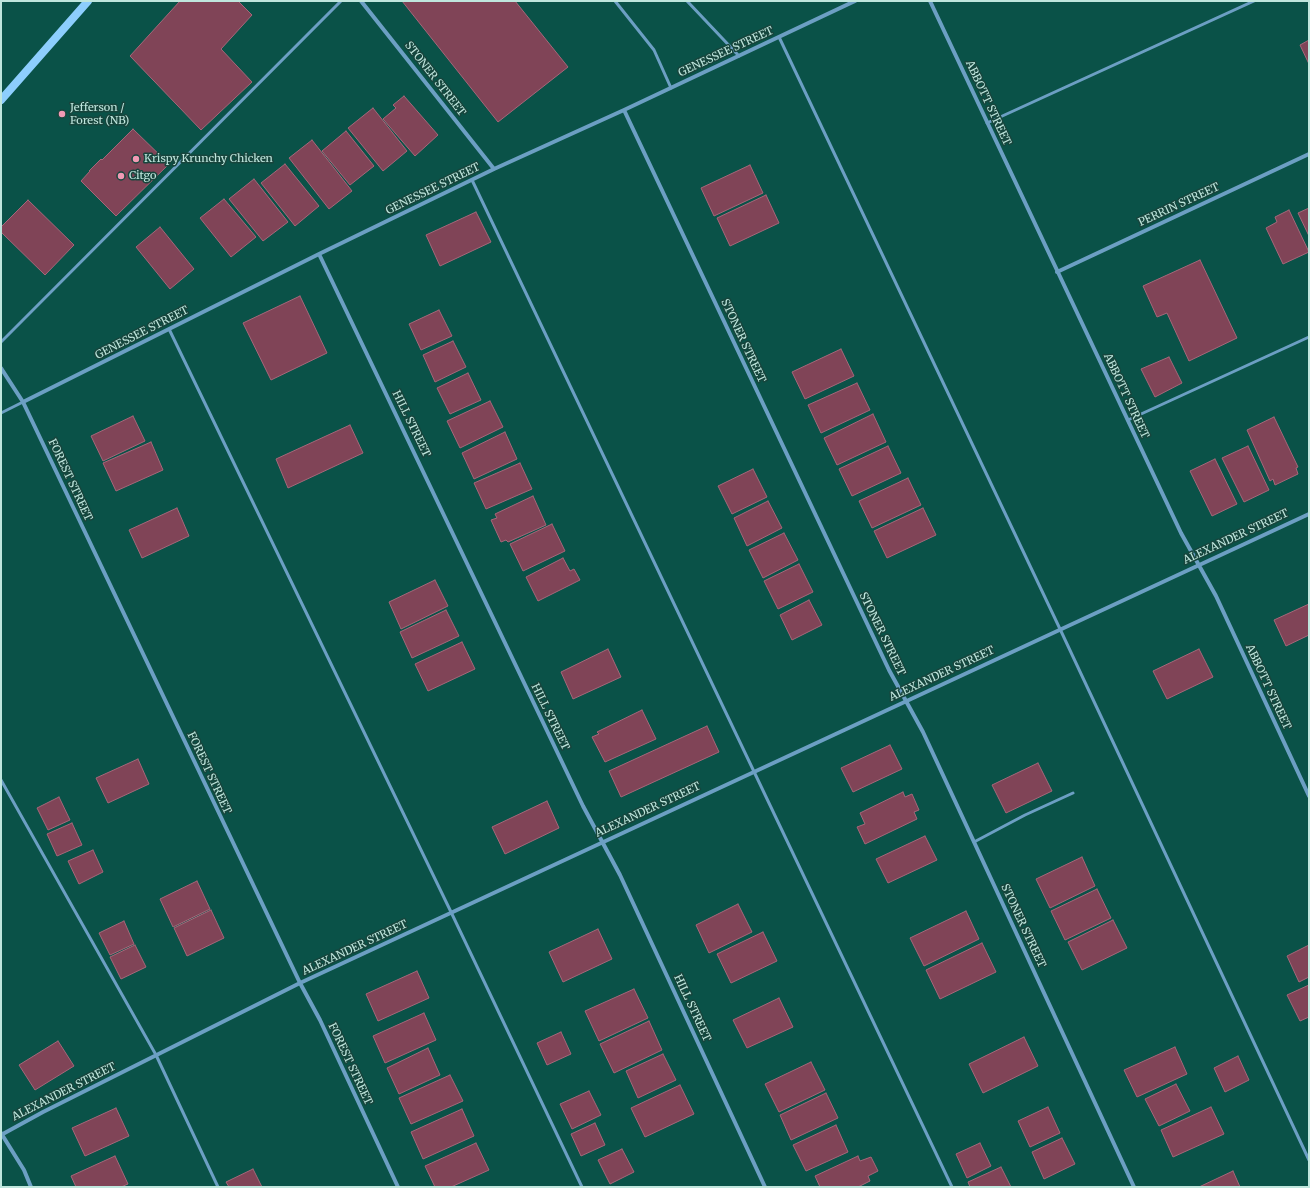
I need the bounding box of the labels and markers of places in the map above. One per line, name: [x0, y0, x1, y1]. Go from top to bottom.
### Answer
place label: Jefferson / Forest (NB): [70, 101, 129, 127]
marker: Jefferson / Forest (NB): [57, 109, 67, 119]
place label: Krispy Krunchy Chicken: [144, 152, 273, 166]
marker: Krispy Krunchy Chicken: [131, 154, 141, 164]
place label: Citgo: [129, 169, 157, 183]
marker: Citgo: [116, 171, 126, 181]

